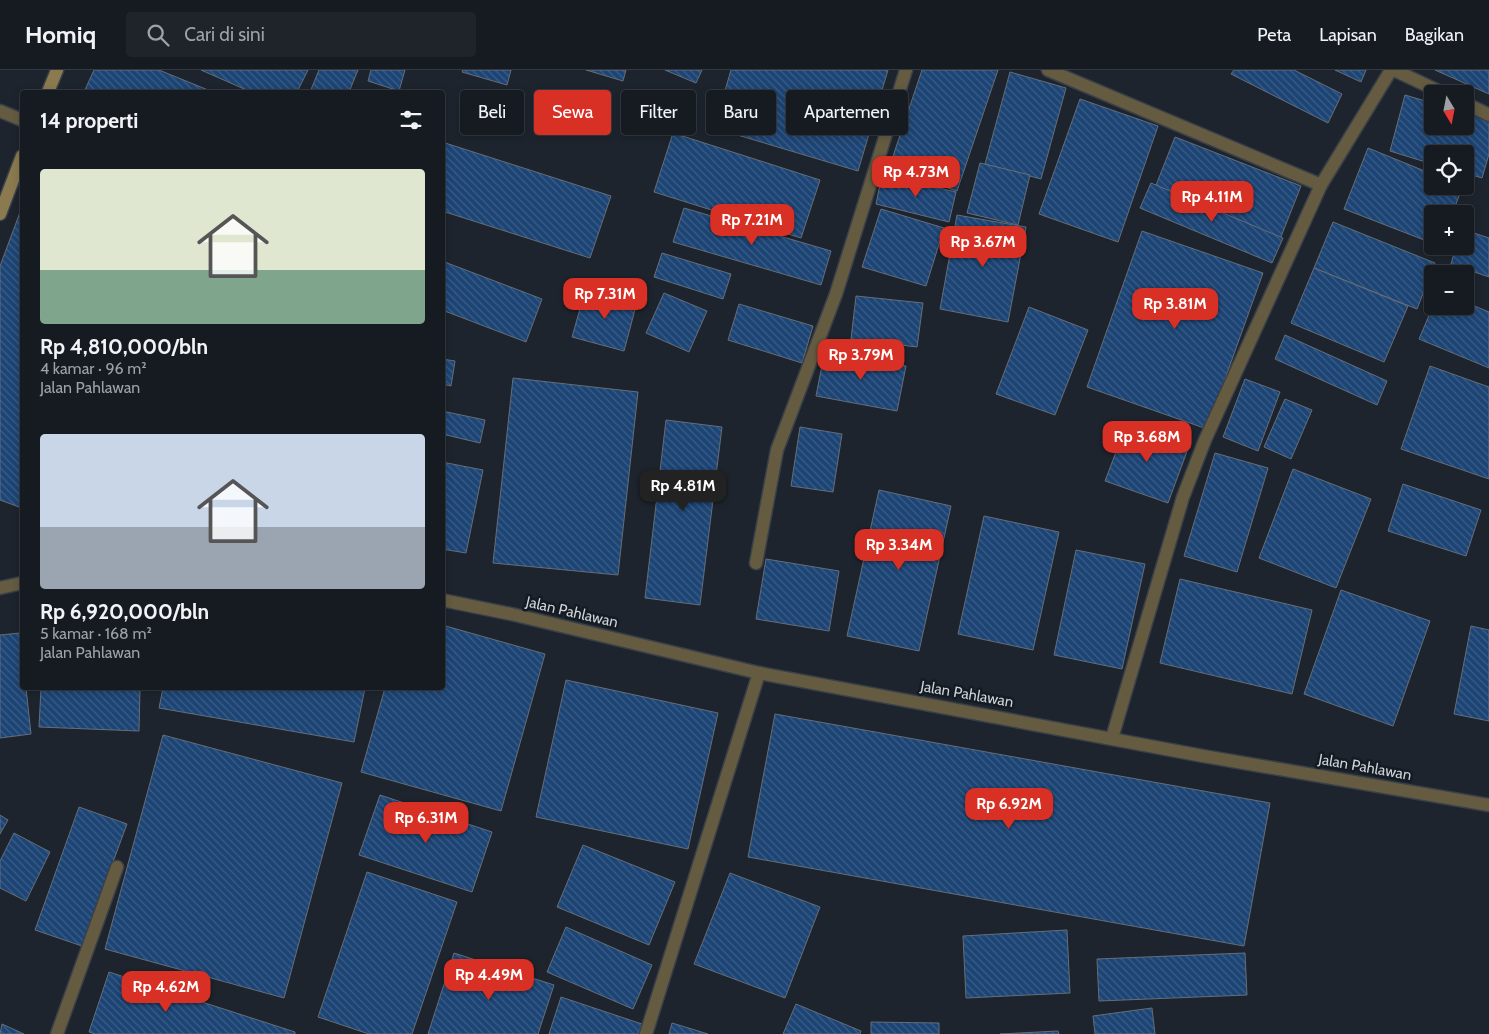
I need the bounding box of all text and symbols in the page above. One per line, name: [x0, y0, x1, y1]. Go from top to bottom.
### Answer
search box: [126, 12, 476, 57]
text: Homiq: [25, 20, 96, 49]
icon: search: [144, 21, 172, 49]
text: Cari di sini: [184, 23, 265, 46]
text: Peta: [1257, 24, 1291, 46]
text: Lapisan: [1319, 24, 1377, 46]
text: Bagikan: [1405, 24, 1464, 46]
north arrow: [1424, 85, 1474, 135]
map controls: [1424, 85, 1474, 315]
chip: Beli: [460, 90, 524, 135]
chip: Sewa: [534, 90, 611, 135]
chip: Filter: [621, 90, 696, 135]
chip: Baru: [706, 90, 776, 135]
chip: Apartemen: [786, 90, 908, 135]
icon: filters: [397, 106, 425, 134]
text: 14 properti: [40, 108, 138, 133]
button: locate: [1424, 145, 1474, 195]
pin: Rp 4.73M: [864, 156, 968, 198]
text: Rp 4.73M: [883, 162, 949, 181]
pin: Rp 4.11M: [1160, 180, 1264, 223]
text: Rp 4.11M: [1182, 187, 1242, 206]
icon: home: [188, 201, 278, 291]
pin: Rp 7.21M: [700, 204, 804, 246]
button: +: [1424, 205, 1474, 255]
text: Rp 7.21M: [721, 210, 783, 229]
pin: Rp 3.67M: [931, 226, 1035, 268]
text: Rp 3.67M: [951, 232, 1015, 251]
button: −: [1424, 265, 1474, 315]
pin: Rp 7.31M: [553, 278, 657, 320]
text: Rp 7.31M: [574, 284, 636, 303]
pin: Rp 3.81M: [1123, 288, 1227, 330]
text: Rp 3.81M: [1143, 294, 1207, 313]
text: Rp 4,810,000/bln: [40, 334, 208, 359]
pin: Rp 3.79M: [809, 338, 913, 381]
text: Rp 3.79M: [828, 345, 894, 364]
text: 4 kamar · 96 m²: [40, 359, 147, 378]
text: Jalan Pahlawan: [40, 378, 140, 397]
pin: Rp 3.68M: [1095, 420, 1199, 463]
text: Rp 3.68M: [1114, 427, 1180, 446]
icon: home: [188, 466, 278, 556]
pin: Rp 4.81M: [631, 470, 735, 512]
text: Rp 4.81M: [650, 476, 716, 495]
pin: Rp 3.34M: [847, 528, 951, 571]
text: Rp 3.34M: [866, 535, 932, 554]
street label: Jalan Pahlawan: [523, 592, 620, 631]
text: Rp 6,920,000/bln: [40, 599, 209, 624]
text: 5 kamar · 168 m²: [40, 624, 152, 643]
text: Jalan Pahlawan: [40, 643, 140, 662]
street label: Jalan Pahlawan: [918, 677, 1015, 711]
street label: Jalan Pahlawan: [1316, 750, 1413, 784]
pin: Rp 6.92M: [957, 788, 1061, 830]
text: Rp 6.92M: [976, 794, 1042, 813]
pin: Rp 6.31M: [374, 802, 478, 844]
text: Rp 6.31M: [394, 808, 458, 827]
pin: Rp 4.49M: [437, 958, 541, 1001]
text: Rp 4.49M: [455, 965, 523, 984]
pin: Rp 4.62M: [114, 970, 218, 1013]
text: Rp 4.62M: [133, 977, 199, 996]

